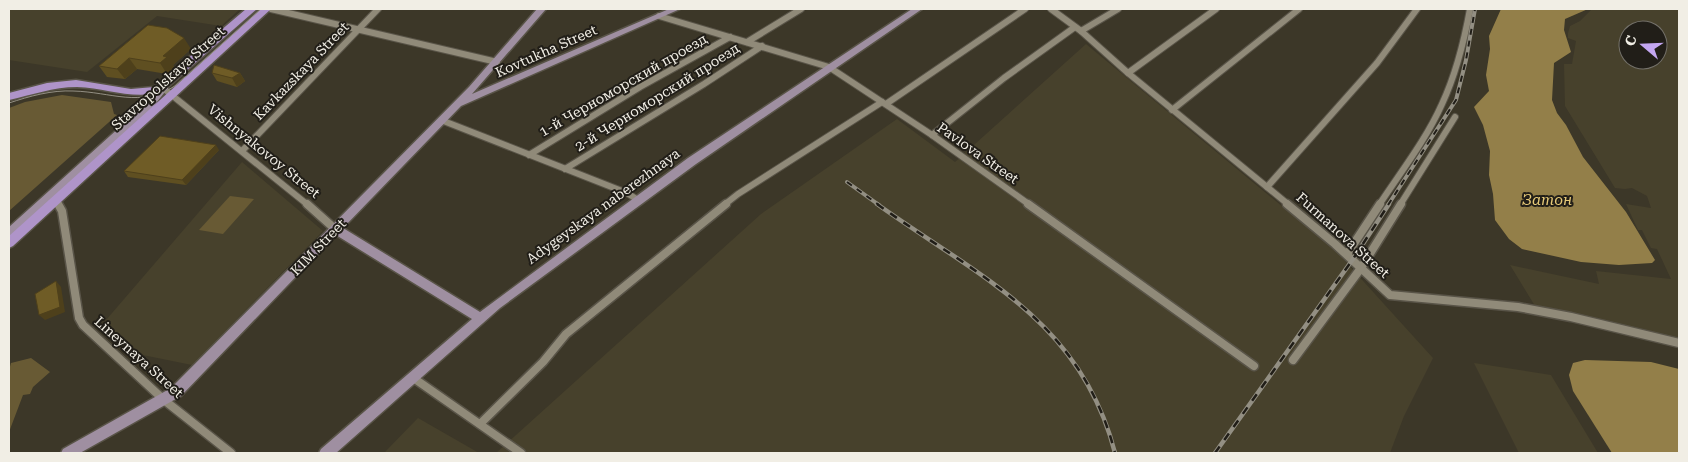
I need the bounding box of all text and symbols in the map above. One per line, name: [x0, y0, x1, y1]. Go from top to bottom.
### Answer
street label: Kavkazskaya Street: [250, 19, 352, 123]
north arrow: [1618, 20, 1668, 70]
street label: Kovtukha Street: [493, 21, 599, 81]
street label: Stavropolskaya Street: [108, 23, 228, 133]
street label: 1-й Черноморский проезд: [536, 30, 710, 140]
text: С: [1622, 33, 1640, 48]
street label: 2-й Черноморский проезд: [572, 40, 742, 154]
street label: Vishnyakovoy Street: [205, 101, 323, 201]
street label: Pavlova Street: [934, 119, 1022, 187]
street label: Adygeyskaya naberezhnaya: [523, 145, 683, 267]
street label: Furmanova Street: [1293, 189, 1393, 281]
water label: Затон: [1522, 191, 1572, 209]
street label: KIM Street: [287, 215, 349, 279]
street label: Lineynaya Street: [91, 313, 187, 401]

